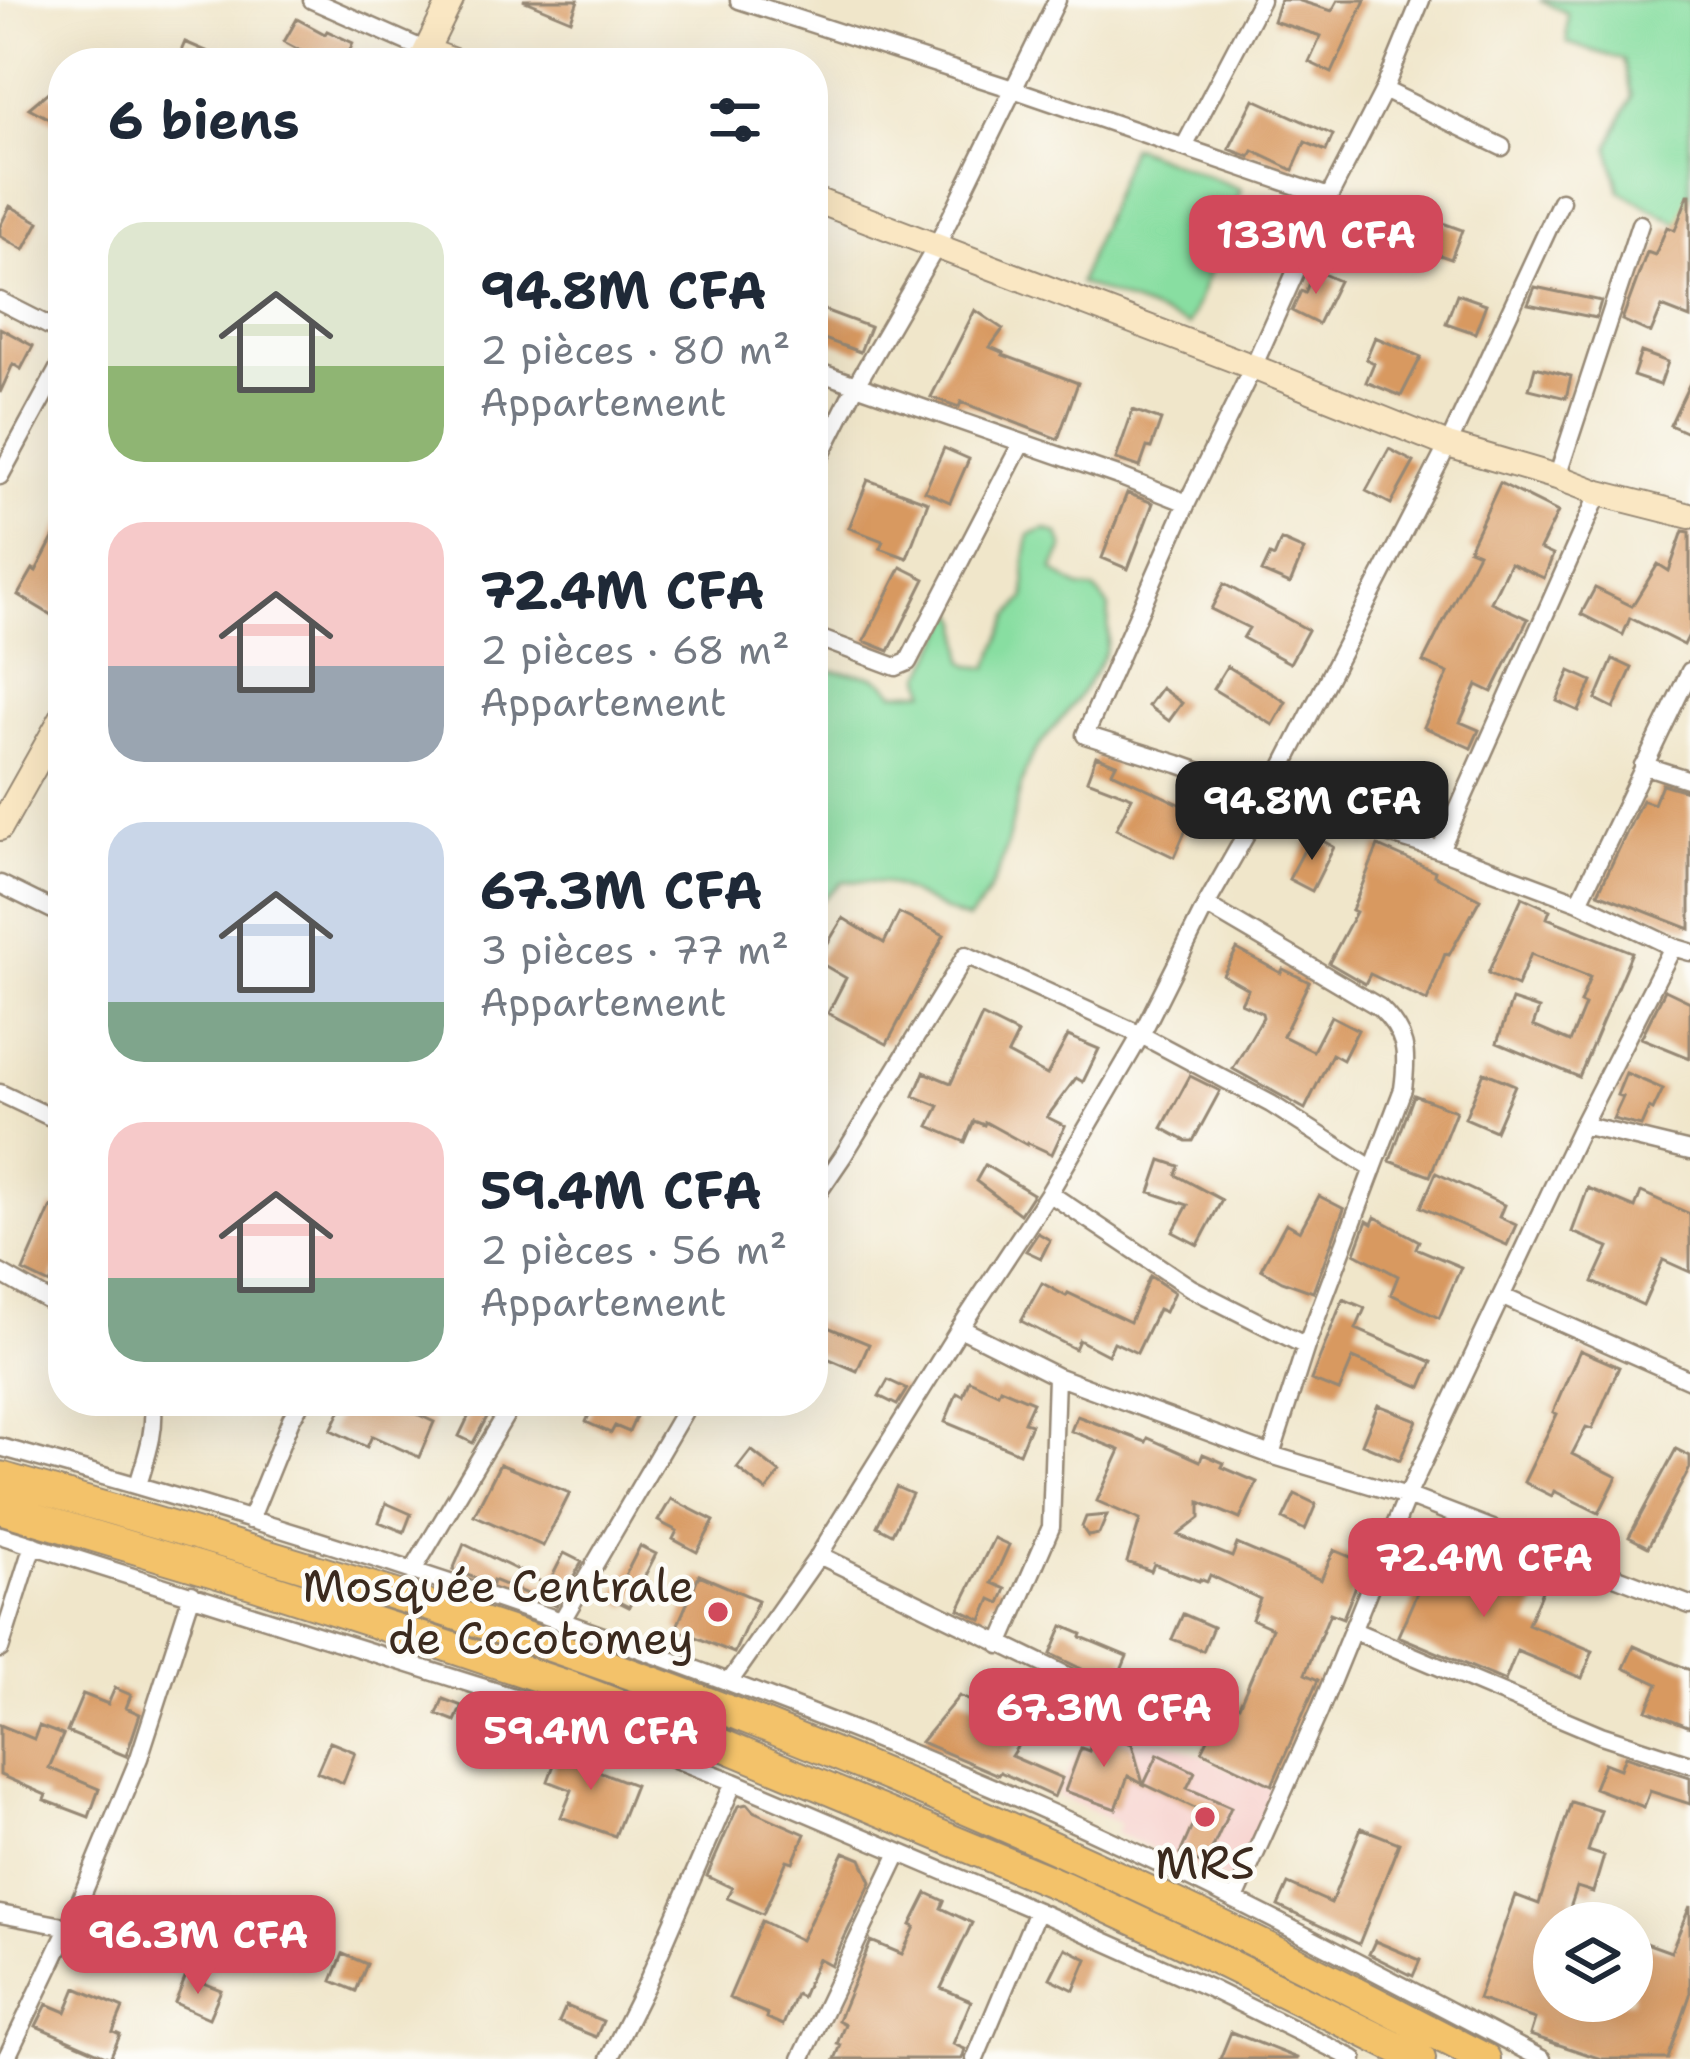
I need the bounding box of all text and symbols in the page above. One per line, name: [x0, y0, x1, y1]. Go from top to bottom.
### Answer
text: 6 biens: [108, 86, 300, 154]
icon: filters: [702, 87, 768, 153]
pin: 133M CFA: [1192, 195, 1440, 297]
text: 133M CFA: [1216, 208, 1416, 260]
text: 94.8M CFA: [480, 256, 767, 324]
icon: home: [204, 270, 348, 414]
text: 2 pièces · 80 m²: [480, 324, 790, 376]
text: Appartement: [480, 376, 727, 428]
text: 72.4M CFA: [480, 556, 765, 624]
icon: home: [204, 570, 348, 714]
text: 2 pièces · 68 m²: [480, 624, 790, 676]
text: Appartement: [480, 676, 727, 728]
pin: 94.8M CFA: [1175, 761, 1449, 863]
text: 94.8M CFA: [1202, 774, 1422, 826]
text: 67.3M CFA: [480, 856, 763, 924]
icon: home: [204, 870, 348, 1014]
text: 3 pièces · 77 m²: [480, 924, 789, 976]
text: Appartement: [480, 976, 727, 1028]
text: 59.4M CFA: [480, 1156, 762, 1224]
icon: home: [204, 1170, 348, 1314]
text: 2 pièces · 56 m²: [480, 1224, 787, 1276]
text: Appartement: [480, 1276, 727, 1328]
pin: 72.4M CFA: [1347, 1518, 1621, 1620]
text: 72.4M CFA: [1375, 1531, 1593, 1583]
place label: Mosquée Centrale de Cocotomey: [302, 1556, 694, 1668]
marker: Mosquée Centrale de Cocotomey: [705, 1599, 731, 1625]
pin: 67.3M CFA: [967, 1668, 1241, 1770]
text: 67.3M CFA: [996, 1681, 1212, 1733]
pin: 59.4M CFA: [454, 1691, 728, 1793]
text: 59.4M CFA: [483, 1704, 699, 1756]
marker: MRS: [1192, 1804, 1218, 1830]
place label: MRS: [1155, 1833, 1255, 1893]
pin: 96.3M CFA: [61, 1895, 335, 1997]
map controls: [1533, 1902, 1653, 2022]
button: layers: [1533, 1902, 1653, 2022]
text: 96.3M CFA: [88, 1908, 308, 1960]

